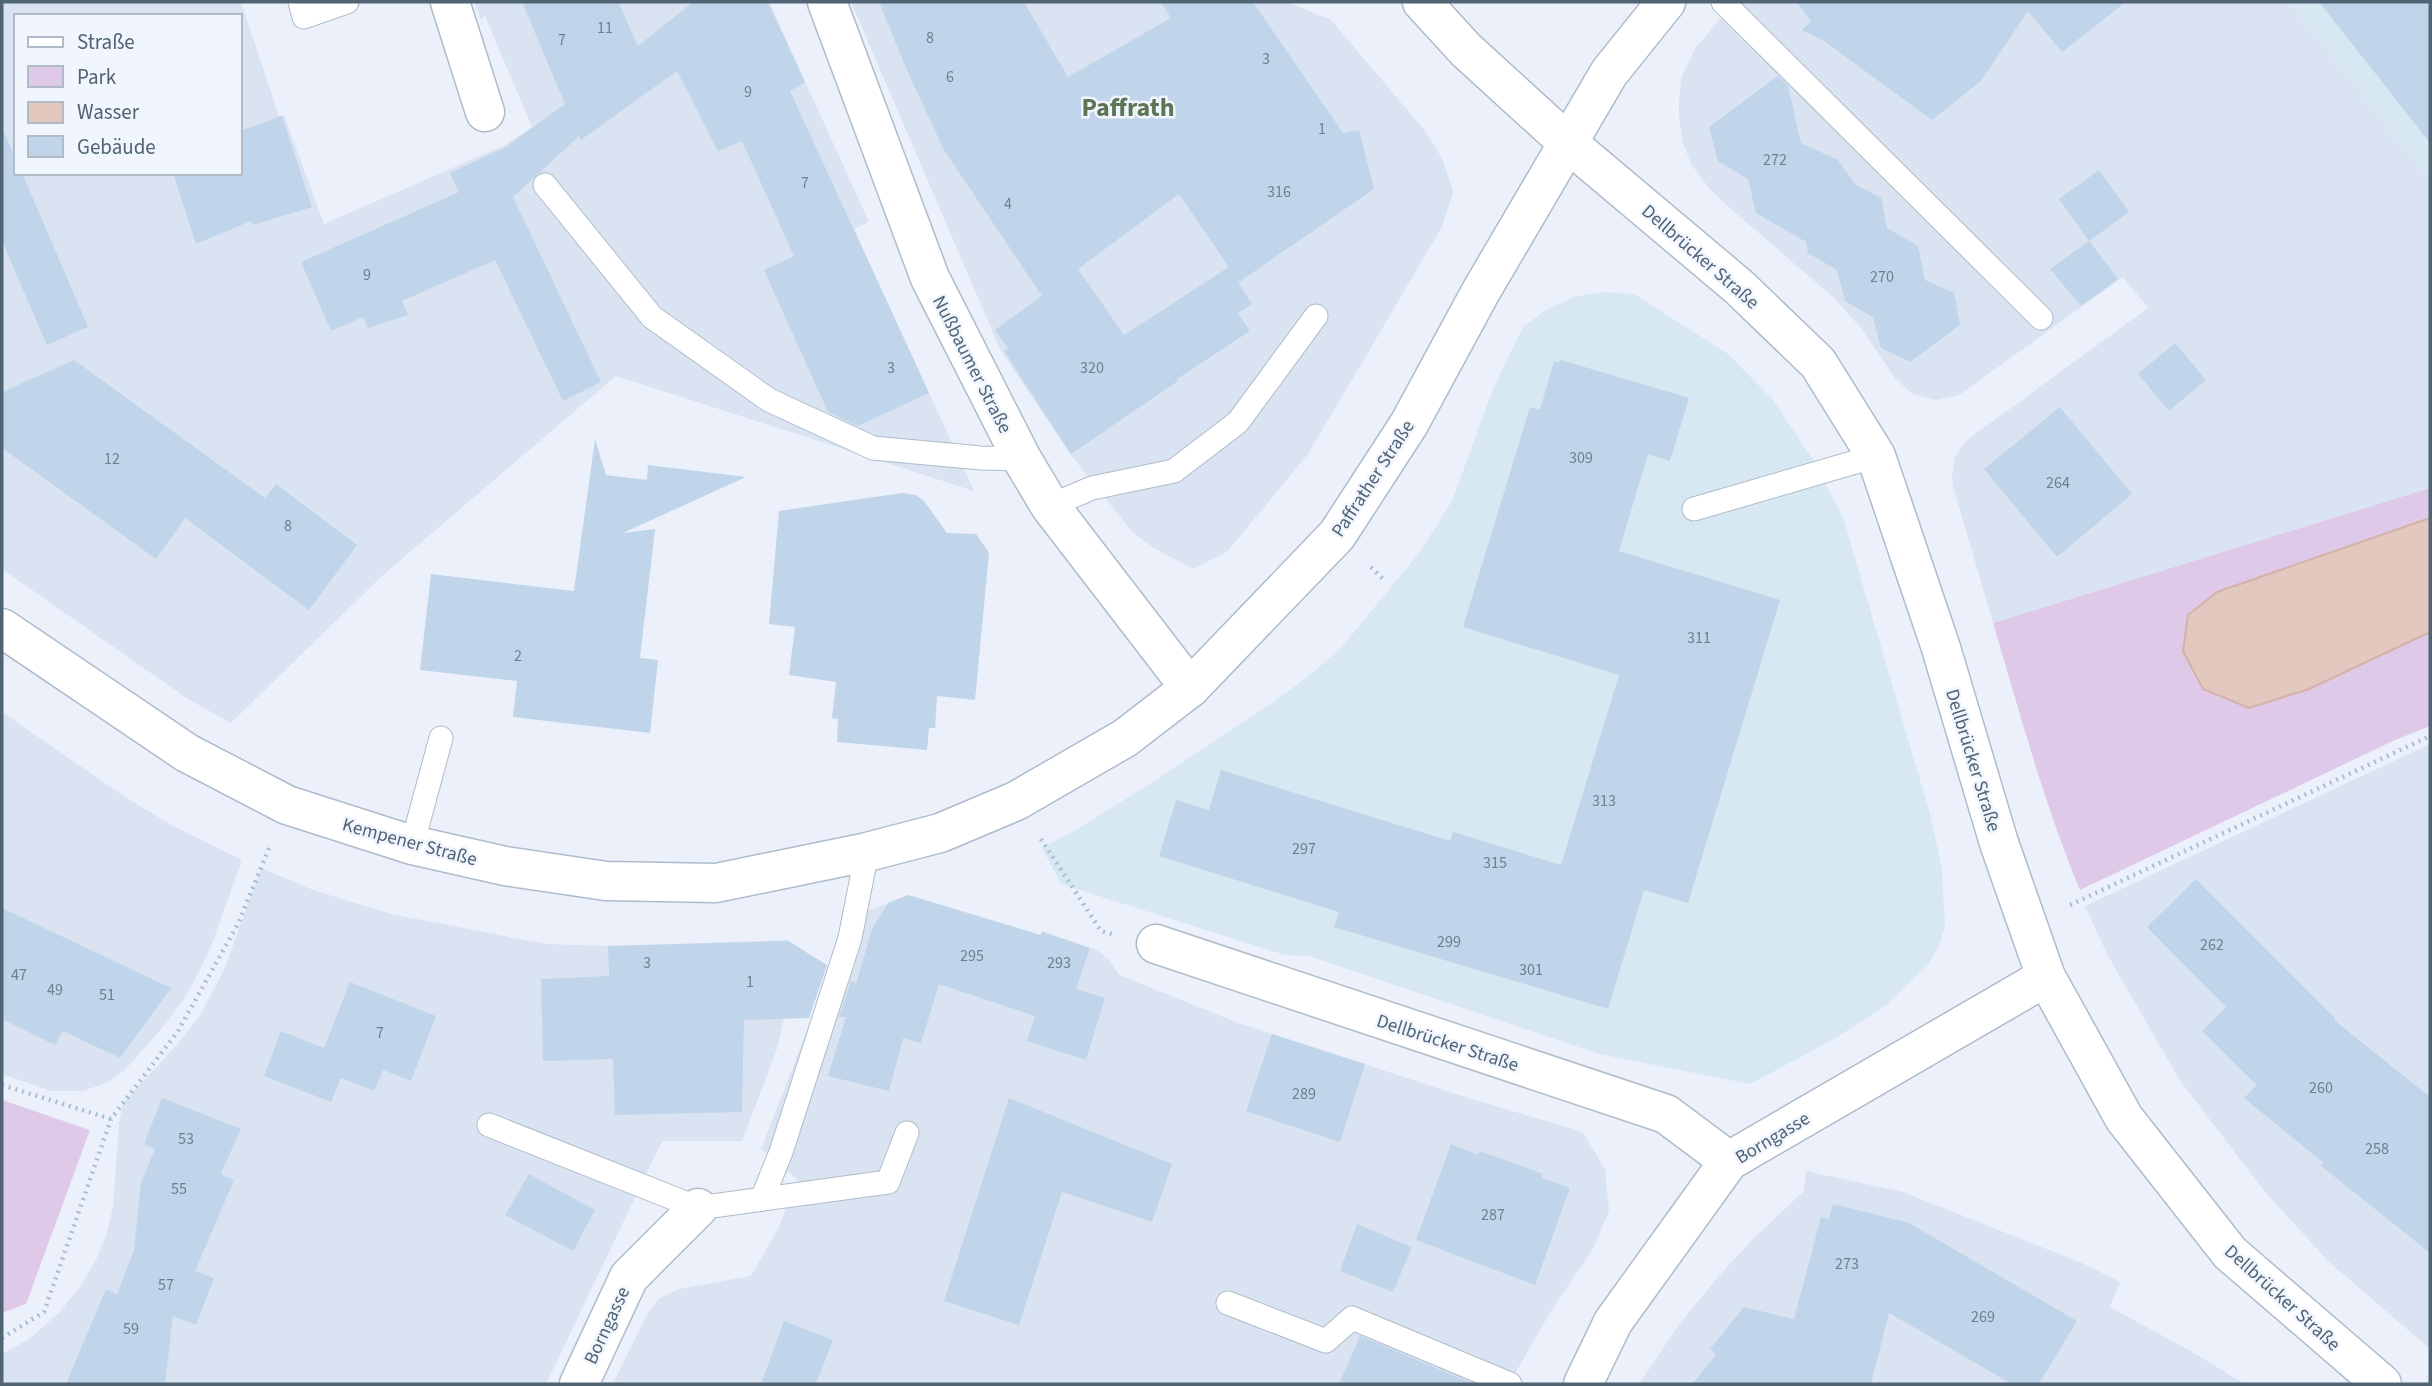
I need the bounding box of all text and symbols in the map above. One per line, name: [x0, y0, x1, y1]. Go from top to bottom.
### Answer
legend: [14, 14, 242, 175]
house number: 11: [597, 17, 613, 39]
text: Straße: [77, 27, 135, 57]
house number: 8: [926, 27, 934, 49]
house number: 7: [558, 29, 566, 51]
house number: 3: [1262, 48, 1270, 70]
text: Park: [77, 62, 117, 92]
house number: 6: [946, 66, 954, 88]
house number: 9: [744, 81, 752, 103]
district label: Paffrath: [1081, 89, 1175, 126]
text: Wasser: [77, 97, 140, 127]
house number: 1: [1318, 118, 1326, 140]
text: Gebäude: [77, 132, 156, 162]
house number: 272: [1763, 149, 1787, 171]
house number: 7: [801, 172, 809, 194]
house number: 316: [1267, 181, 1291, 203]
house number: 4: [1004, 193, 1012, 215]
street label: Dellbrücker Straße: [1635, 198, 1765, 316]
house number: 9: [363, 264, 371, 286]
house number: 270: [1870, 266, 1894, 288]
street label: Nußbaumer Straße: [925, 291, 1018, 438]
house number: 3: [887, 357, 895, 379]
house number: 320: [1080, 357, 1104, 379]
street label: Paffrather Straße: [1325, 415, 1421, 543]
house number: 309: [1569, 447, 1593, 469]
house number: 12: [104, 448, 120, 470]
house number: 264: [2046, 472, 2070, 494]
house number: 8: [284, 515, 292, 537]
house number: 311: [1687, 627, 1711, 649]
house number: 2: [514, 645, 522, 667]
street label: Dellbrücker Straße: [1938, 686, 2007, 835]
house number: 313: [1592, 790, 1616, 812]
street label: Kempener Straße: [339, 811, 480, 873]
house number: 297: [1292, 838, 1316, 860]
house number: 315: [1483, 852, 1507, 874]
house number: 299: [1437, 931, 1461, 953]
house number: 262: [2200, 934, 2224, 956]
house number: 295: [960, 945, 984, 967]
house number: 3: [643, 952, 651, 974]
house number: 293: [1047, 952, 1071, 974]
house number: 301: [1519, 959, 1543, 981]
house number: 47: [11, 964, 27, 986]
house number: 1: [746, 971, 754, 993]
house number: 49: [47, 979, 63, 1001]
house number: 51: [99, 984, 115, 1006]
street label: Dellbrücker Straße: [1373, 1008, 1522, 1079]
house number: 7: [376, 1022, 384, 1044]
house number: 260: [2309, 1077, 2333, 1099]
house number: 289: [1292, 1083, 1316, 1105]
street label: Borngasse: [1730, 1105, 1815, 1171]
house number: 53: [178, 1128, 194, 1150]
house number: 258: [2365, 1138, 2389, 1160]
house number: 55: [171, 1178, 187, 1200]
house number: 287: [1481, 1204, 1505, 1226]
street label: Dellbrücker Straße: [2218, 1239, 2346, 1358]
house number: 273: [1835, 1253, 1859, 1275]
house number: 57: [158, 1274, 174, 1296]
street label: Borngasse: [578, 1282, 637, 1369]
house number: 269: [1971, 1306, 1995, 1328]
house number: 59: [123, 1318, 139, 1340]

